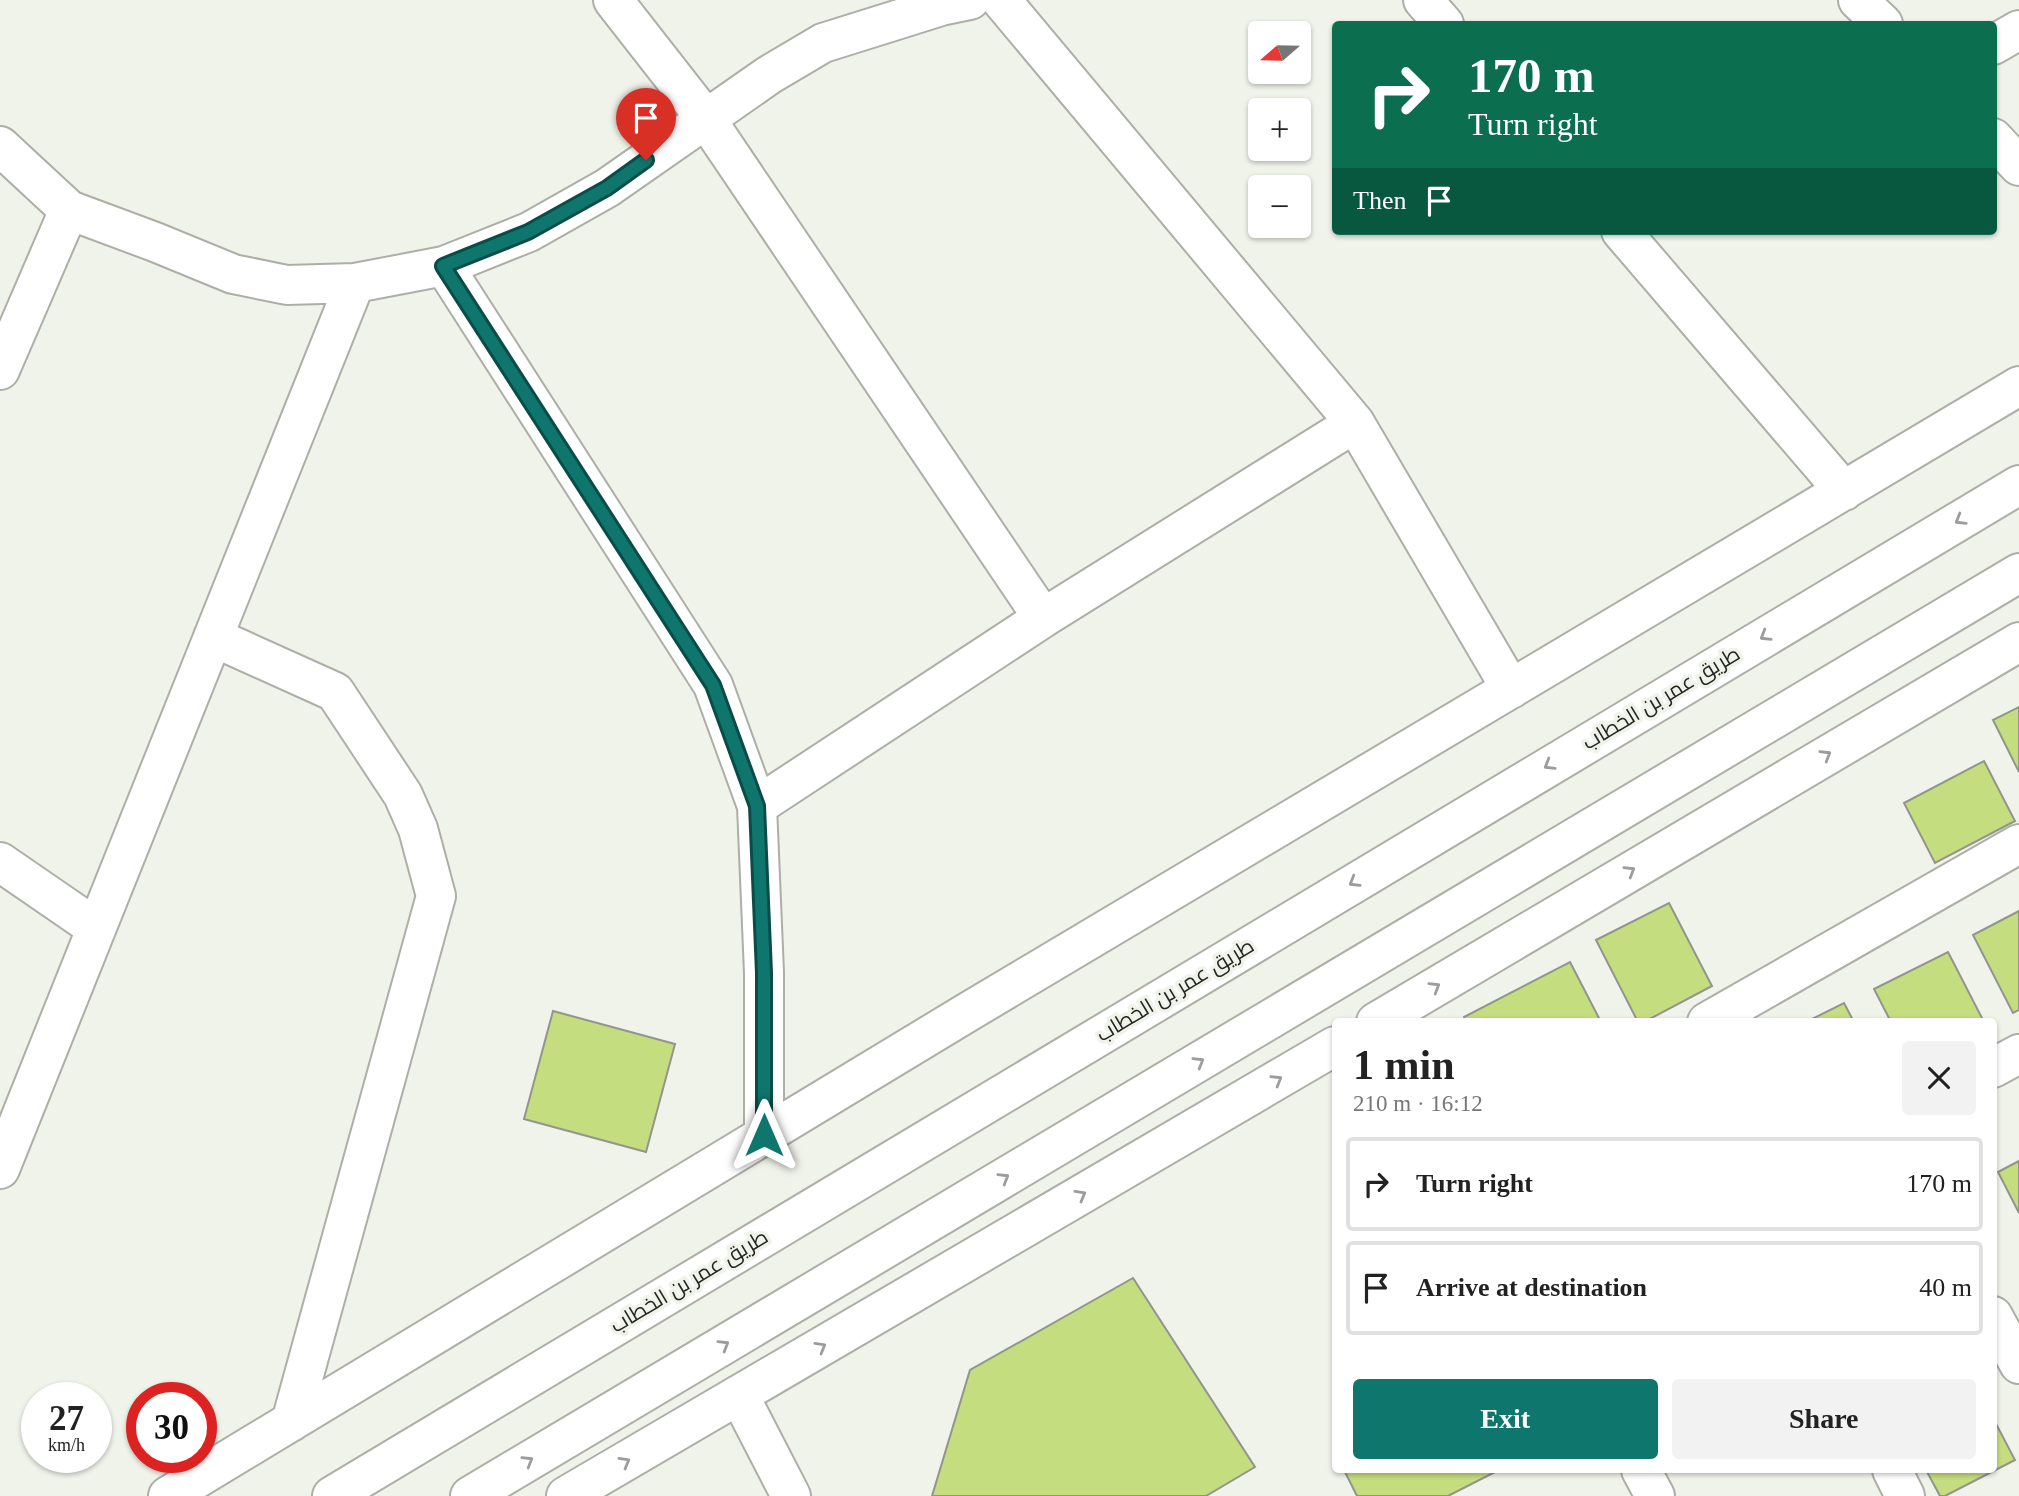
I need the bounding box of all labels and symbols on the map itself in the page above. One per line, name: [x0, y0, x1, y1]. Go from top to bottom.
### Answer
north arrow: [1248, 21, 1311, 84]
pin: [616, 88, 676, 160]
one-way arrow: [1955, 511, 1968, 524]
one-way arrow: [1760, 628, 1773, 641]
street label: طريق عمر بن الخطاب: [1578, 641, 1745, 755]
one-way arrow: [1819, 751, 1832, 764]
one-way arrow: [1543, 757, 1556, 770]
one-way arrow: [1623, 866, 1636, 879]
one-way arrow: [1348, 874, 1361, 887]
street label: طريق عمر بن الخطاب: [1092, 933, 1259, 1047]
one-way arrow: [1427, 982, 1440, 995]
one-way arrow: [1191, 1057, 1204, 1070]
one-way arrow: [1270, 1076, 1283, 1089]
position arrow: [727, 1098, 801, 1172]
one-way arrow: [996, 1173, 1009, 1186]
one-way arrow: [1074, 1191, 1087, 1204]
street label: طريق عمر بن الخطاب: [606, 1224, 773, 1338]
one-way arrow: [716, 1340, 729, 1353]
one-way arrow: [814, 1342, 827, 1355]
speed limit sign: 30: [126, 1382, 217, 1473]
one-way arrow: [521, 1456, 534, 1469]
one-way arrow: [617, 1457, 630, 1470]

